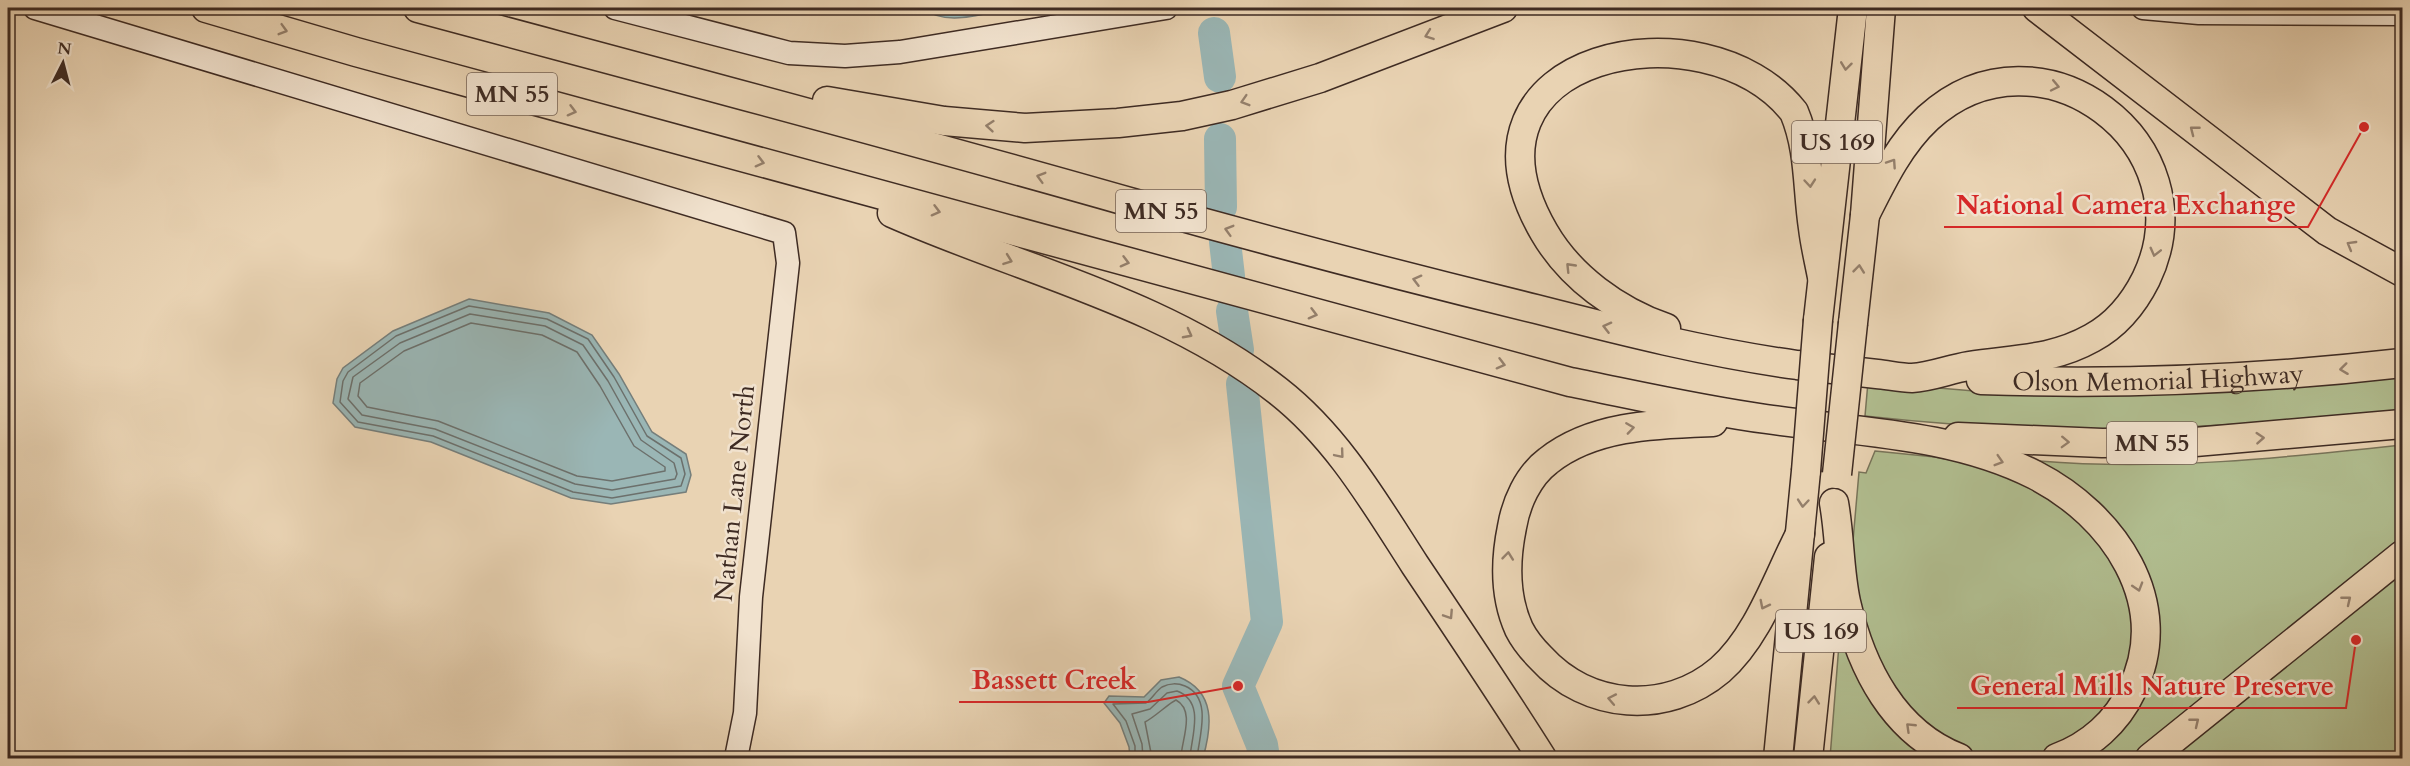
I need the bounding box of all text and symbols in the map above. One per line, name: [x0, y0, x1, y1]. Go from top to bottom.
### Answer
one-way arrow: [277, 23, 287, 35]
one-way arrow: [1424, 28, 1435, 40]
north arrow: [33, 33, 93, 93]
text: N: [56, 37, 73, 61]
one-way arrow: [1840, 61, 1853, 70]
road number: MN 55: [467, 73, 557, 115]
one-way arrow: [2050, 79, 2060, 92]
one-way arrow: [1240, 94, 1251, 106]
one-way arrow: [566, 103, 576, 116]
one-way arrow: [985, 120, 994, 133]
road number: US 169: [1792, 121, 1882, 163]
one-way arrow: [2189, 126, 2200, 137]
one-way arrow: [754, 155, 764, 167]
one-way arrow: [1885, 159, 1896, 170]
one-way arrow: [1036, 171, 1046, 184]
one-way arrow: [1803, 178, 1816, 187]
callout: National Camera Exchange: [1944, 182, 2308, 227]
text: National Camera Exchange: [1956, 187, 2296, 224]
road number: MN 55: [1116, 190, 1206, 232]
one-way arrow: [931, 203, 941, 216]
one-way arrow: [1224, 225, 1235, 237]
one-way arrow: [2347, 241, 2357, 252]
one-way arrow: [2150, 247, 2163, 257]
one-way arrow: [1002, 252, 1013, 265]
one-way arrow: [1119, 255, 1129, 267]
one-way arrow: [1566, 263, 1577, 274]
one-way arrow: [1852, 264, 1864, 273]
one-way arrow: [1412, 274, 1422, 287]
one-way arrow: [1307, 306, 1317, 319]
one-way arrow: [1602, 321, 1612, 334]
one-way arrow: [1181, 327, 1192, 338]
street label: Olson Memorial Highway: [2012, 356, 2305, 400]
one-way arrow: [1496, 357, 1506, 370]
one-way arrow: [2340, 363, 2349, 375]
street label: Nathan Lane North: [706, 383, 763, 603]
road number: MN 55: [2107, 422, 2197, 464]
one-way arrow: [1625, 423, 1634, 435]
one-way arrow: [2256, 431, 2265, 444]
one-way arrow: [2061, 435, 2070, 448]
one-way arrow: [1332, 447, 1343, 458]
one-way arrow: [1993, 454, 2004, 466]
one-way arrow: [1797, 498, 1810, 507]
one-way arrow: [1501, 551, 1513, 560]
one-way arrow: [2131, 581, 2143, 592]
one-way arrow: [2340, 596, 2351, 607]
one-way arrow: [1760, 599, 1771, 610]
one-way arrow: [1441, 609, 1452, 620]
road number: US 169: [1776, 610, 1866, 652]
callout: Bassett Creek: [959, 657, 1148, 702]
text: Bassett Creek: [972, 662, 1137, 699]
callout: General Mills Nature Preserve: [1957, 663, 2346, 708]
text: General Mills Nature Preserve: [1970, 668, 2334, 705]
one-way arrow: [1607, 693, 1616, 705]
one-way arrow: [1807, 696, 1820, 705]
one-way arrow: [2188, 718, 2199, 729]
one-way arrow: [1907, 724, 1918, 735]

